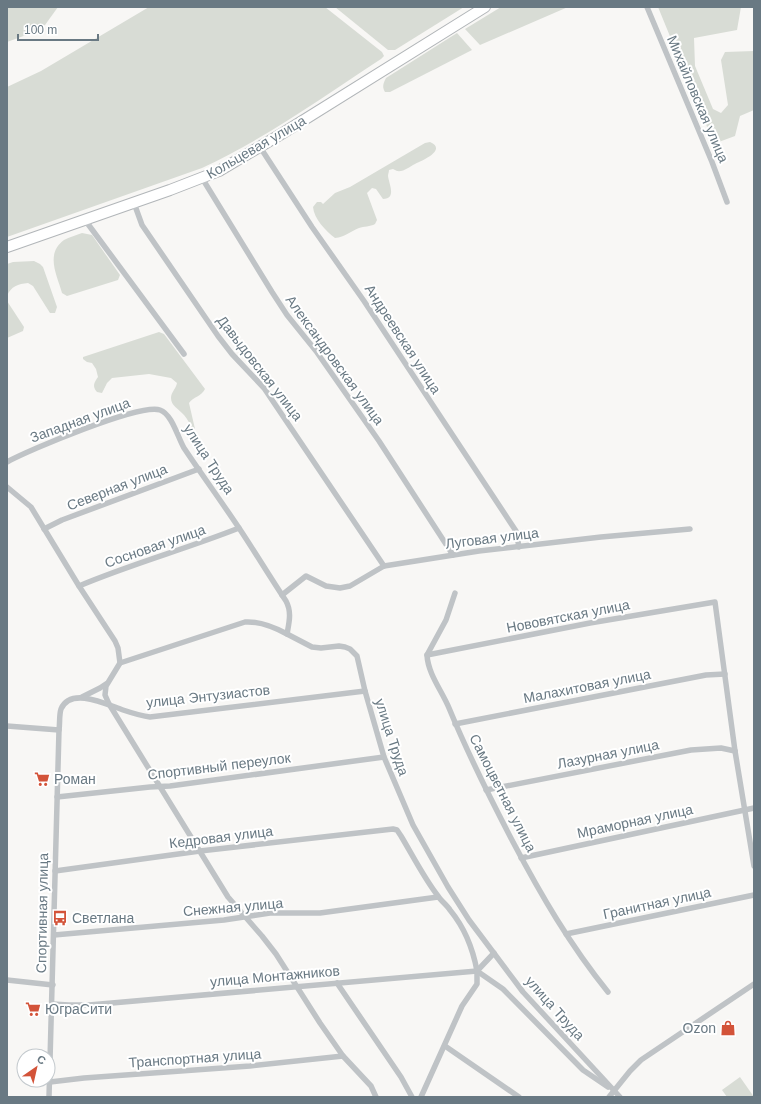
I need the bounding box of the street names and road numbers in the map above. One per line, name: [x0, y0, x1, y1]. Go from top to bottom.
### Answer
street label: Михайловская улица: [664, 33, 732, 165]
street label: Кольцевая улица: [204, 112, 309, 182]
street label: Андреевская улица: [362, 281, 444, 397]
street label: Александровская улица: [283, 292, 388, 428]
street label: Давыдовская улица: [214, 312, 306, 424]
street label: Западная улица: [28, 394, 132, 446]
street label: улица Труда: [180, 421, 238, 497]
street label: Северная улица: [65, 460, 170, 514]
street label: Сосновая улица: [103, 521, 208, 571]
street label: Луговая улица: [444, 524, 540, 552]
street label: Нововятская улица: [505, 596, 631, 636]
street label: Малахитовая улица: [522, 666, 652, 706]
street label: улица Энтузиастов: [145, 682, 271, 710]
street label: улица Труда: [372, 696, 412, 778]
street label: Самоцветная улица: [466, 731, 540, 855]
street label: Лазурная улица: [556, 736, 660, 772]
street label: Спортивный переулок: [147, 749, 292, 783]
street label: Мраморная улица: [576, 801, 695, 841]
street label: Кедровая улица: [168, 823, 274, 851]
street label: Спортивная улица: [33, 853, 51, 973]
street label: Гранитная улица: [602, 884, 713, 922]
street label: Снежная улица: [182, 895, 284, 919]
street label: улица Монтажников: [209, 962, 341, 990]
street label: улица Труда: [522, 973, 588, 1043]
street label: Транспортная улица: [128, 1045, 262, 1071]

